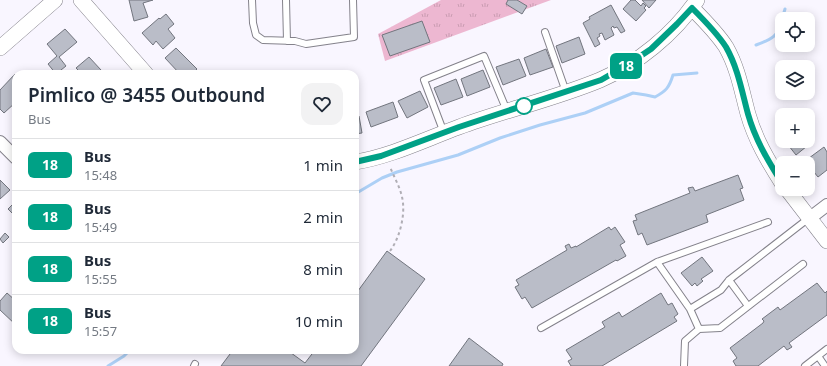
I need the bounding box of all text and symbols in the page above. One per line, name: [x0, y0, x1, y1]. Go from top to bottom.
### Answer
map controls: [775, 12, 815, 196]
button: locate: [775, 12, 815, 52]
line badge: 18: [608, 53, 644, 79]
text: 18: [618, 56, 634, 75]
button: layers: [775, 60, 815, 100]
text: Pimlico @ 3455 Outbound: [28, 82, 265, 108]
button: heart: [301, 83, 343, 125]
unlabelled marker: [515, 97, 533, 115]
button: +: [775, 108, 815, 148]
text: Bus: [28, 110, 51, 128]
text: Bus: [84, 146, 111, 166]
text: 18: [42, 155, 58, 174]
text: 1 min: [303, 155, 343, 175]
button: −: [775, 156, 815, 196]
text: 15:48: [84, 166, 117, 184]
text: Bus: [84, 198, 111, 218]
text: 18: [42, 207, 58, 226]
text: 2 min: [303, 207, 343, 227]
text: 15:49: [84, 218, 117, 236]
text: Bus: [84, 250, 111, 270]
text: 18: [42, 259, 58, 278]
text: 8 min: [303, 259, 343, 279]
text: 15:55: [84, 270, 117, 288]
text: Bus: [84, 302, 111, 322]
text: 18: [42, 311, 58, 330]
text: 10 min: [295, 311, 343, 331]
text: 15:57: [84, 322, 117, 340]

